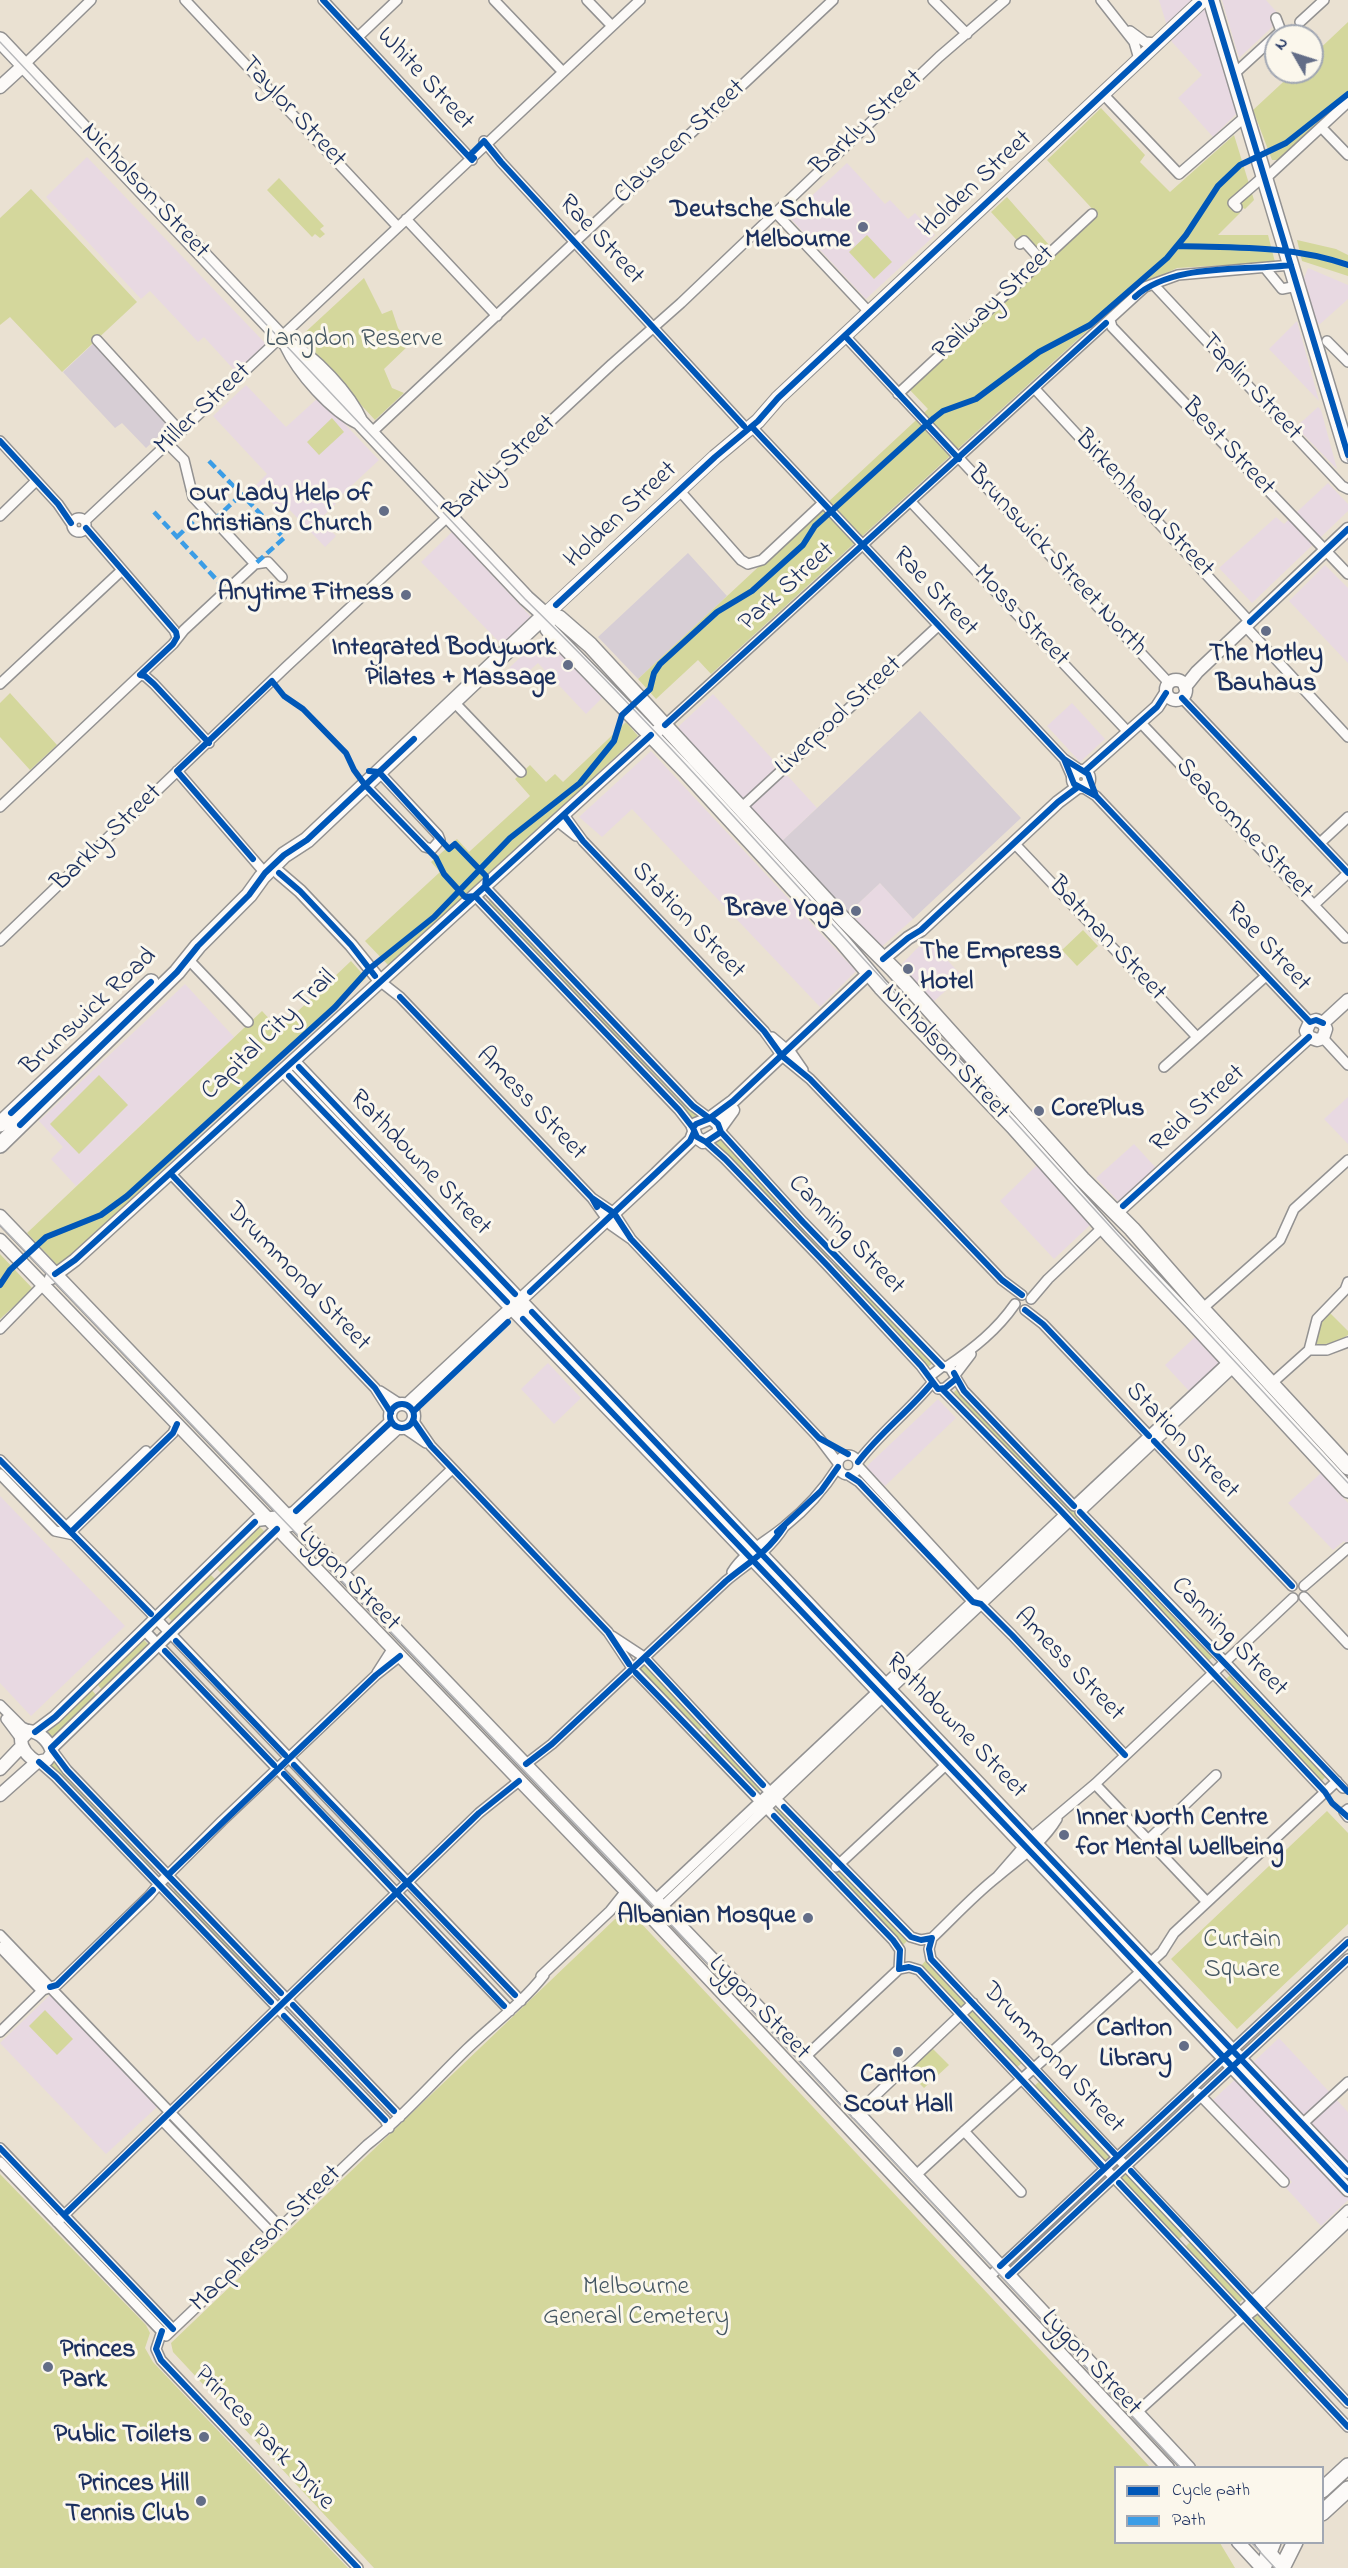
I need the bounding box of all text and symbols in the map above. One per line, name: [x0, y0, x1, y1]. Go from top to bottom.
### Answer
street label: White Street: [368, 22, 480, 138]
north arrow: [1264, 24, 1324, 84]
text: N: [1269, 32, 1294, 56]
street label: Taylor Street: [232, 51, 352, 175]
street label: Barkly Street: [805, 64, 931, 184]
street label: Clauscen Street: [609, 74, 753, 212]
street label: Nicholson Street: [73, 117, 215, 267]
street label: Holden Street: [914, 125, 1040, 245]
street label: Rae Street: [550, 189, 650, 293]
place label: Deutsche Schule Melbourne: [670, 196, 851, 258]
marker: Deutsche Schule Melbourne: [856, 220, 870, 234]
street label: Railway Street: [928, 240, 1062, 368]
park label: Langdon Reserve: [265, 325, 443, 357]
street label: Taplin Street: [1192, 328, 1308, 448]
street label: Miller Street: [149, 357, 259, 463]
street label: Best Street: [1174, 392, 1280, 504]
street label: Barkly Street: [438, 409, 564, 529]
street label: Birkenhead Street: [1067, 425, 1219, 585]
street label: Holden Street: [559, 456, 685, 576]
street label: Brunswick Street North: [959, 460, 1153, 664]
place label: Our Lady Help of Christians Church: [186, 480, 372, 542]
marker: Our Lady Help of Christians Church: [377, 504, 391, 518]
street label: Park Street: [733, 537, 843, 639]
street label: Rae Street: [884, 541, 984, 645]
street label: Moss Street: [965, 560, 1075, 674]
place label: Anytime Fitness: [218, 579, 394, 611]
marker: Anytime Fitness: [399, 588, 413, 602]
marker: The Motley Bauhaus: [1259, 624, 1273, 638]
place label: Integrated Bodywork Pilates + Massage: [332, 634, 556, 696]
place label: The Motley Bauhaus: [1209, 640, 1323, 702]
street label: Liverpool Street: [770, 650, 910, 784]
marker: Integrated Bodywork Pilates + Massage: [561, 658, 575, 672]
street label: Seacombe Street: [1168, 753, 1318, 907]
street label: Barkly Street: [46, 779, 170, 899]
street label: Station Street: [623, 857, 751, 987]
street label: Batman Street: [1040, 871, 1172, 1009]
place label: Brave Yoga: [725, 895, 844, 927]
street label: Rae Street: [1217, 896, 1317, 1000]
marker: Brave Yoga: [849, 904, 863, 918]
place label: The Empress Hotel: [920, 938, 1062, 1000]
street label: Brunswick Road: [16, 942, 164, 1084]
marker: The Empress Hotel: [901, 962, 915, 976]
street label: Capital City Trail: [196, 964, 344, 1108]
street label: Nicholson Street: [873, 978, 1015, 1128]
street label: Amess Street: [468, 1042, 592, 1168]
street label: Reid Street: [1145, 1059, 1253, 1161]
street label: Rathdowne Street: [341, 1084, 497, 1244]
place label: CorePlus: [1051, 1095, 1144, 1127]
marker: CorePlus: [1032, 1104, 1046, 1118]
street label: Canning Street: [780, 1169, 910, 1303]
street label: Drummond Street: [218, 1197, 376, 1359]
street label: Station Street: [1117, 1377, 1245, 1507]
street label: Lygon Street: [290, 1521, 406, 1639]
street label: Canning Street: [1163, 1571, 1293, 1705]
street label: Amess Street: [1006, 1603, 1130, 1729]
street label: Rathdowne Street: [877, 1647, 1033, 1807]
place label: Inner North Centre for Mental Wellbeing: [1076, 1804, 1284, 1865]
marker: Inner North Centre for Mental Wellbeing: [1057, 1828, 1071, 1842]
place label: Albanian Mosque: [617, 1902, 796, 1934]
marker: Albanian Mosque: [801, 1911, 815, 1925]
park label: Curtain Square: [1203, 1926, 1281, 1988]
street label: Lygon Street: [700, 1950, 816, 2068]
street label: Drummond Street: [974, 1977, 1130, 2141]
place label: Carlton Library: [1096, 2015, 1172, 2076]
marker: Carlton Library: [1177, 2039, 1191, 2053]
marker: Carlton Scout Hall: [891, 2045, 905, 2059]
place label: Carlton Scout Hall: [843, 2061, 953, 2122]
street label: Macpherson Street: [185, 2160, 349, 2320]
park label: Melbourne General Cemetery: [543, 2273, 729, 2334]
street label: Lygon Street: [1033, 2304, 1147, 2424]
place label: Princes Park: [60, 2336, 135, 2398]
marker: Princes Park: [41, 2360, 55, 2374]
street label: Princes Park Drive: [186, 2360, 340, 2518]
place label: Public Toilets: [54, 2421, 192, 2453]
marker: Public Toilets: [197, 2430, 211, 2444]
legend: [1114, 2466, 1324, 2544]
place label: Princes Hill Tennis Club: [65, 2470, 189, 2532]
text: Cycle path: [1172, 2478, 1250, 2504]
marker: Princes Hill Tennis Club: [194, 2494, 208, 2508]
text: Path: [1172, 2508, 1206, 2534]

